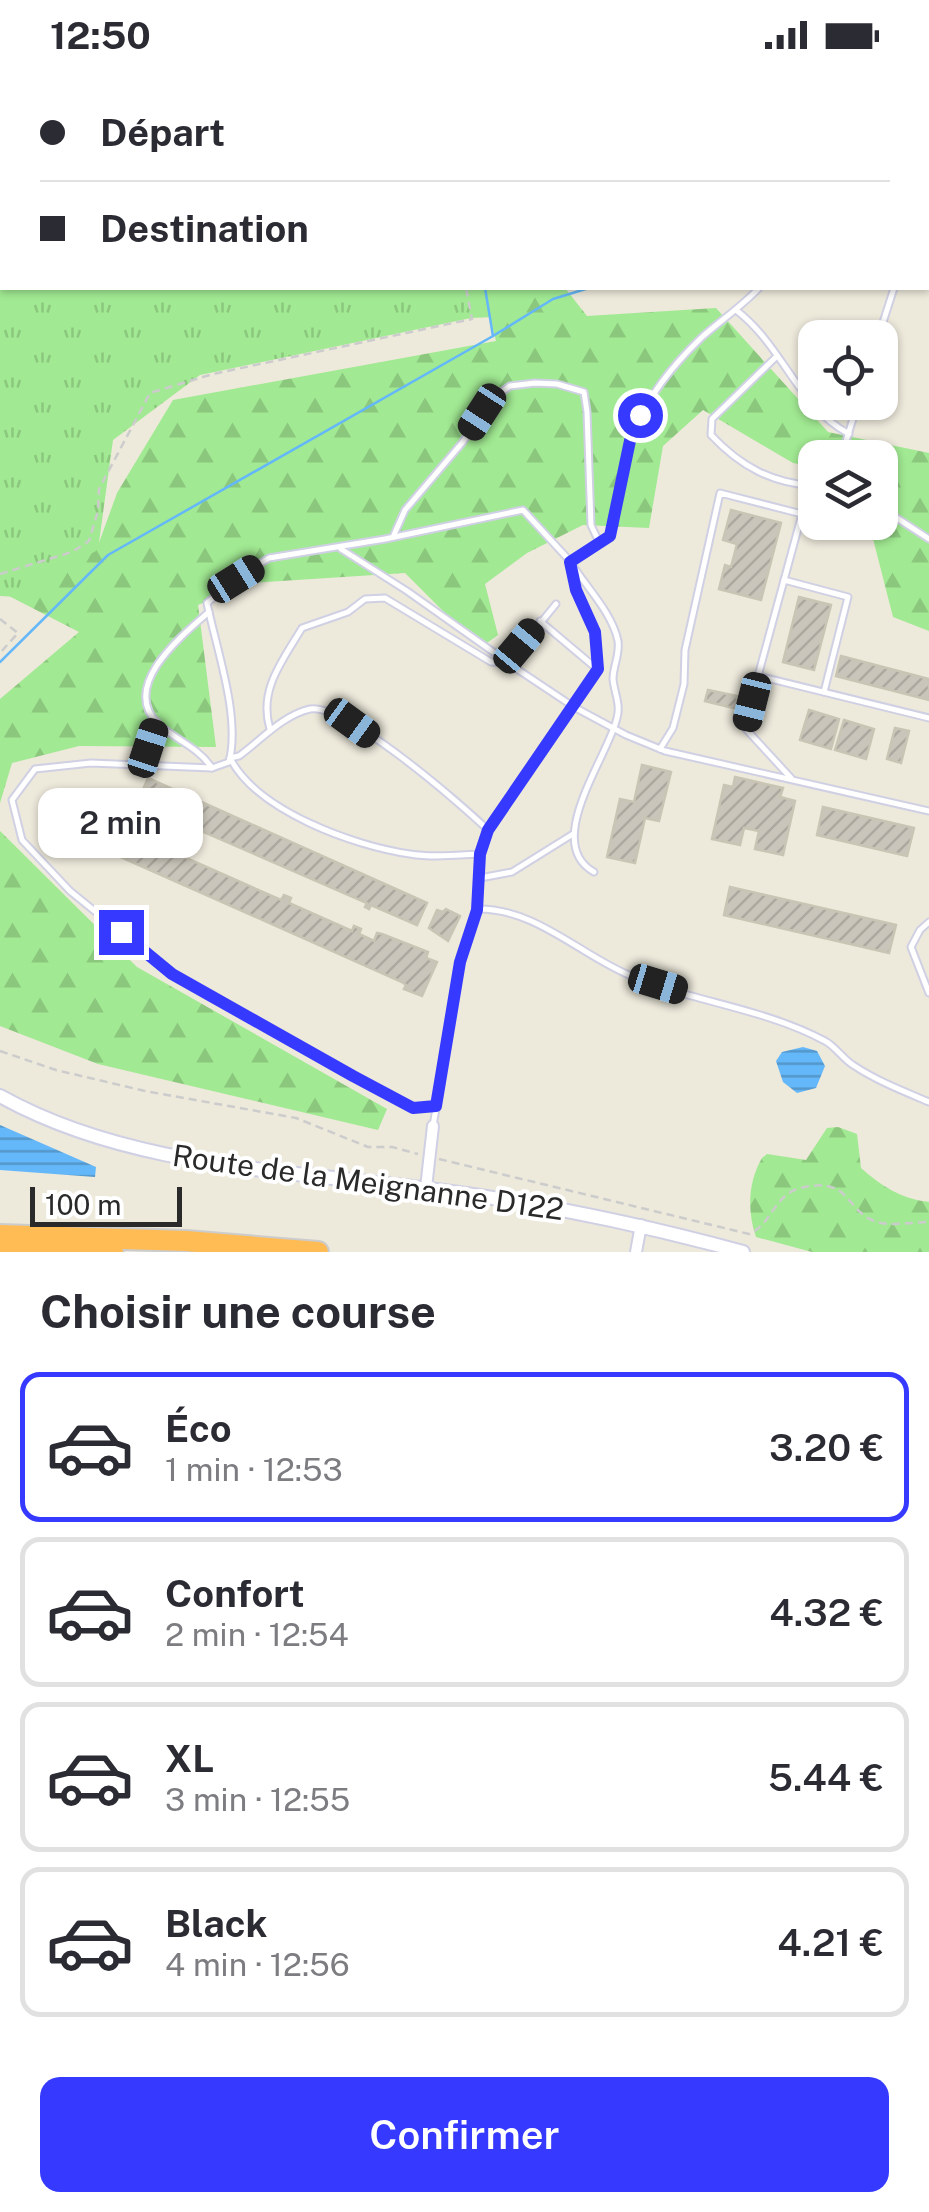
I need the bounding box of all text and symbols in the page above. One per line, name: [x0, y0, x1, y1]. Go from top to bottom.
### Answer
text: 12:50: [50, 13, 151, 58]
text: Départ: [100, 110, 225, 155]
text: Destination: [100, 206, 309, 251]
map controls: [798, 320, 898, 540]
button: locate: [798, 320, 898, 420]
car: [453, 379, 511, 445]
route start: [618, 393, 663, 438]
button: layers: [798, 440, 898, 540]
car: [203, 550, 269, 608]
car: [488, 613, 550, 679]
car: [730, 669, 774, 735]
car: [319, 693, 385, 753]
car: [124, 715, 172, 781]
callout: 2 min: [38, 787, 204, 857]
text: 2 min: [79, 804, 162, 841]
route end: [99, 910, 144, 955]
car: [625, 961, 691, 1007]
street label: Route de la Meignanne D122: [170, 1137, 566, 1227]
scale bar: [30, 1182, 182, 1226]
text: 100 m: [45, 1188, 122, 1221]
text: Choisir une course: [40, 1285, 436, 1338]
icon: car: [45, 1402, 135, 1492]
text: Éco: [165, 1406, 232, 1451]
text: 3.20 €: [769, 1425, 884, 1470]
text: 1 min · 12:53: [165, 1451, 343, 1488]
icon: car: [45, 1567, 135, 1657]
text: Confort: [165, 1571, 305, 1616]
text: 4.32 €: [769, 1590, 884, 1635]
text: 2 min · 12:54: [165, 1616, 349, 1653]
icon: car: [45, 1732, 135, 1822]
text: XL: [165, 1736, 214, 1781]
text: 5.44 €: [768, 1755, 884, 1800]
text: 3 min · 12:55: [165, 1781, 350, 1818]
icon: car: [45, 1897, 135, 1987]
text: Black: [165, 1901, 268, 1946]
text: 4.21 €: [777, 1920, 884, 1965]
text: 4 min · 12:56: [165, 1946, 350, 1983]
button: Confirmer: [40, 2077, 889, 2192]

